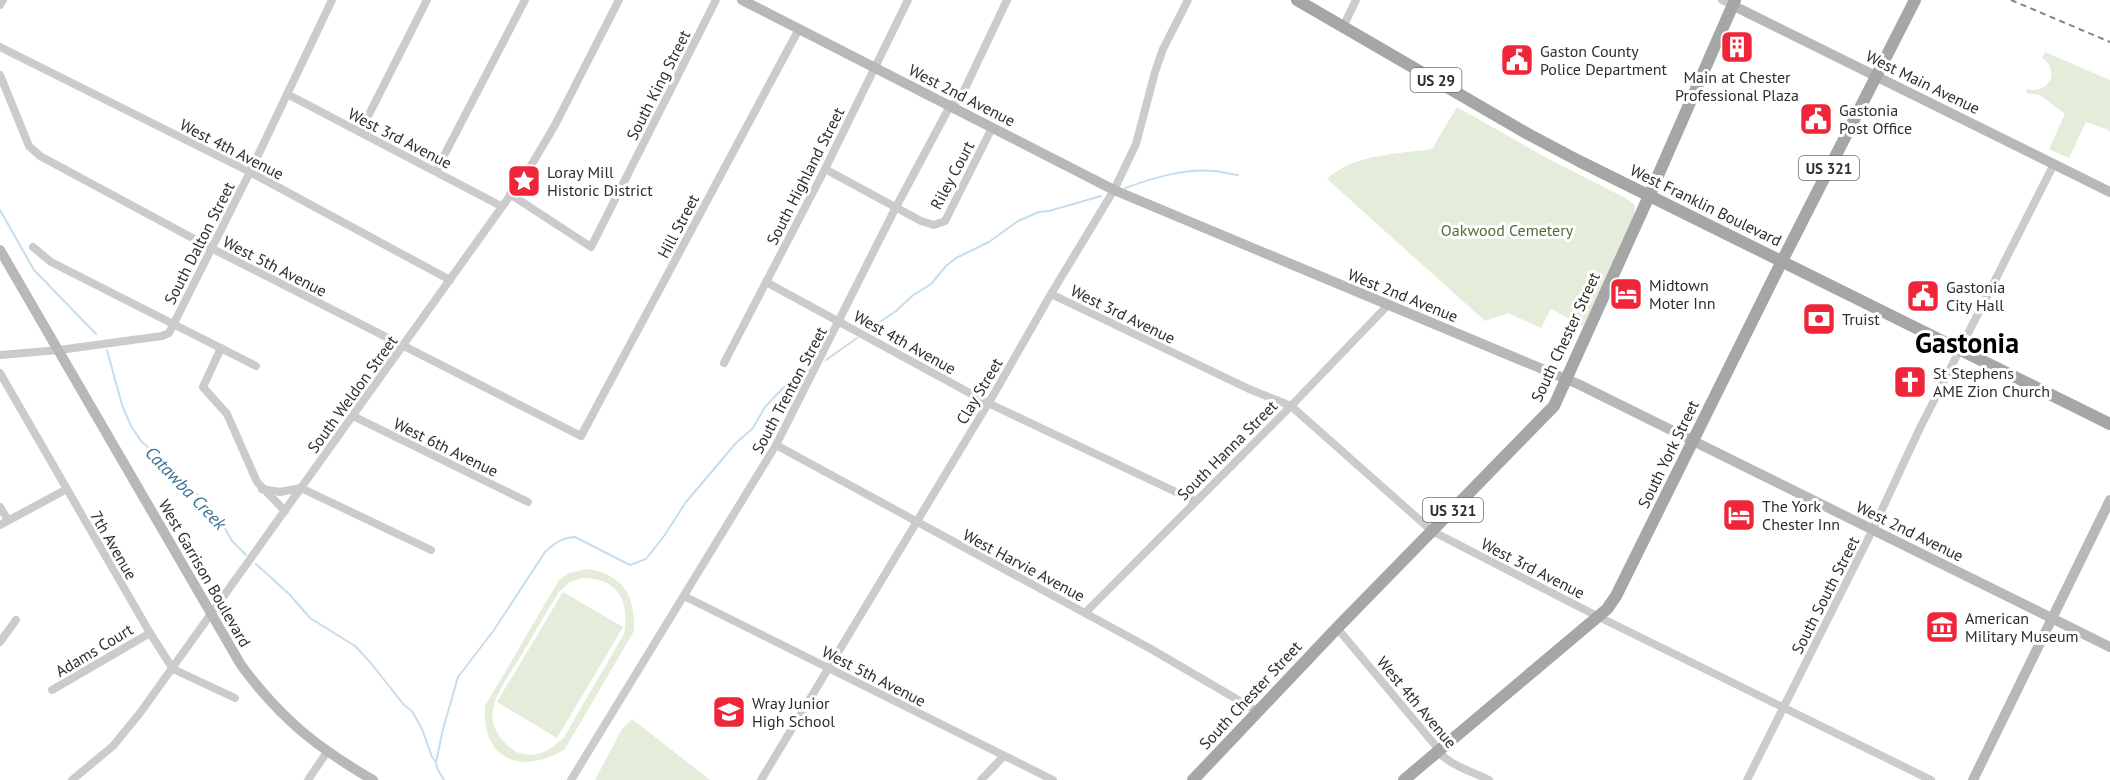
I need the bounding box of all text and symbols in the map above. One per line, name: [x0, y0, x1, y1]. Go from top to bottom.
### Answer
street label: South King Street: [622, 26, 695, 143]
building icon: Main at Chester Professional Plaza: [1719, 29, 1755, 65]
place label: Gaston County Police Department: [1540, 41, 1668, 79]
public building icon: Gaston County Police Department: [1499, 42, 1535, 78]
street label: West Main Avenue: [1863, 46, 1983, 118]
street label: West 2nd Avenue: [905, 60, 1019, 130]
place label: Main at Chester Professional Plaza: [1675, 67, 1799, 105]
road number: US 29: [1410, 68, 1462, 92]
place label: Gastonia Post Office: [1839, 100, 1912, 138]
public building icon: Gastonia Post Office: [1798, 101, 1834, 137]
street label: West 3rd Avenue: [345, 103, 455, 173]
street label: South Highland Street: [762, 103, 849, 248]
street label: West 4th Avenue: [177, 114, 287, 184]
street label: Riley Court: [926, 137, 979, 213]
road number: US 321: [1799, 156, 1859, 180]
street label: West Franklin Boulevard: [1627, 160, 1785, 250]
place label: Loray Mill Historic District: [547, 162, 653, 200]
place icon: Loray Mill Historic District: [506, 163, 542, 199]
street label: South Dalton Street: [159, 178, 239, 308]
street label: Hill Street: [653, 190, 703, 261]
park label: Oakwood Cemetery: [1441, 220, 1574, 240]
street label: West 5th Avenue: [220, 231, 330, 301]
street label: West 2nd Avenue: [1345, 264, 1461, 326]
street label: South Chester Street: [1526, 268, 1604, 405]
place label: Midtown Moter Inn: [1649, 275, 1715, 313]
hotel icon: Midtown Moter Inn: [1608, 276, 1644, 312]
place label: Gastonia City Hall: [1946, 277, 2005, 315]
public building icon: Gastonia City Hall: [1905, 278, 1941, 314]
street label: West 3rd Avenue: [1068, 280, 1178, 348]
bank icon: Truist: [1801, 301, 1837, 337]
street label: West 4th Avenue: [850, 306, 960, 378]
place label: Truist: [1842, 309, 1880, 329]
street label: South Trenton Street: [747, 323, 831, 457]
district label: Gastonia: [1915, 324, 2019, 361]
street label: South Weldon Street: [303, 331, 402, 457]
street label: Clay Street: [951, 354, 1007, 428]
place label: St Stephens AME Zion Church: [1933, 363, 2050, 401]
church icon: St Stephens AME Zion Church: [1892, 364, 1928, 400]
street label: South Hanna Street: [1173, 395, 1282, 504]
street label: South York Street: [1633, 396, 1703, 511]
street label: West 6th Avenue: [390, 413, 502, 481]
water label: Catawba Creek: [140, 441, 232, 535]
street label: West Garrison Boulevard: [155, 496, 255, 650]
place label: The York Chester Inn: [1762, 496, 1840, 534]
street label: West 2nd Avenue: [1853, 496, 1967, 566]
hotel icon: The York Chester Inn: [1721, 497, 1757, 533]
road number: US 321: [1423, 498, 1483, 522]
street label: 7th Avenue: [86, 507, 142, 583]
street label: West Harvie Avenue: [960, 524, 1088, 606]
street label: South South Street: [1787, 532, 1863, 657]
street label: West 3rd Avenue: [1478, 533, 1588, 603]
place label: American Military Museum: [1965, 608, 2079, 646]
museum icon: American Military Museum: [1924, 609, 1960, 645]
street label: Adams Court: [52, 619, 137, 681]
street label: South Chester Street: [1195, 636, 1306, 753]
street label: West 5th Avenue: [819, 641, 929, 711]
street label: West 4th Avenue: [1373, 652, 1461, 752]
place label: Wray Junior High School: [752, 693, 835, 731]
school or university icon: Wray Junior High School: [711, 694, 747, 730]

